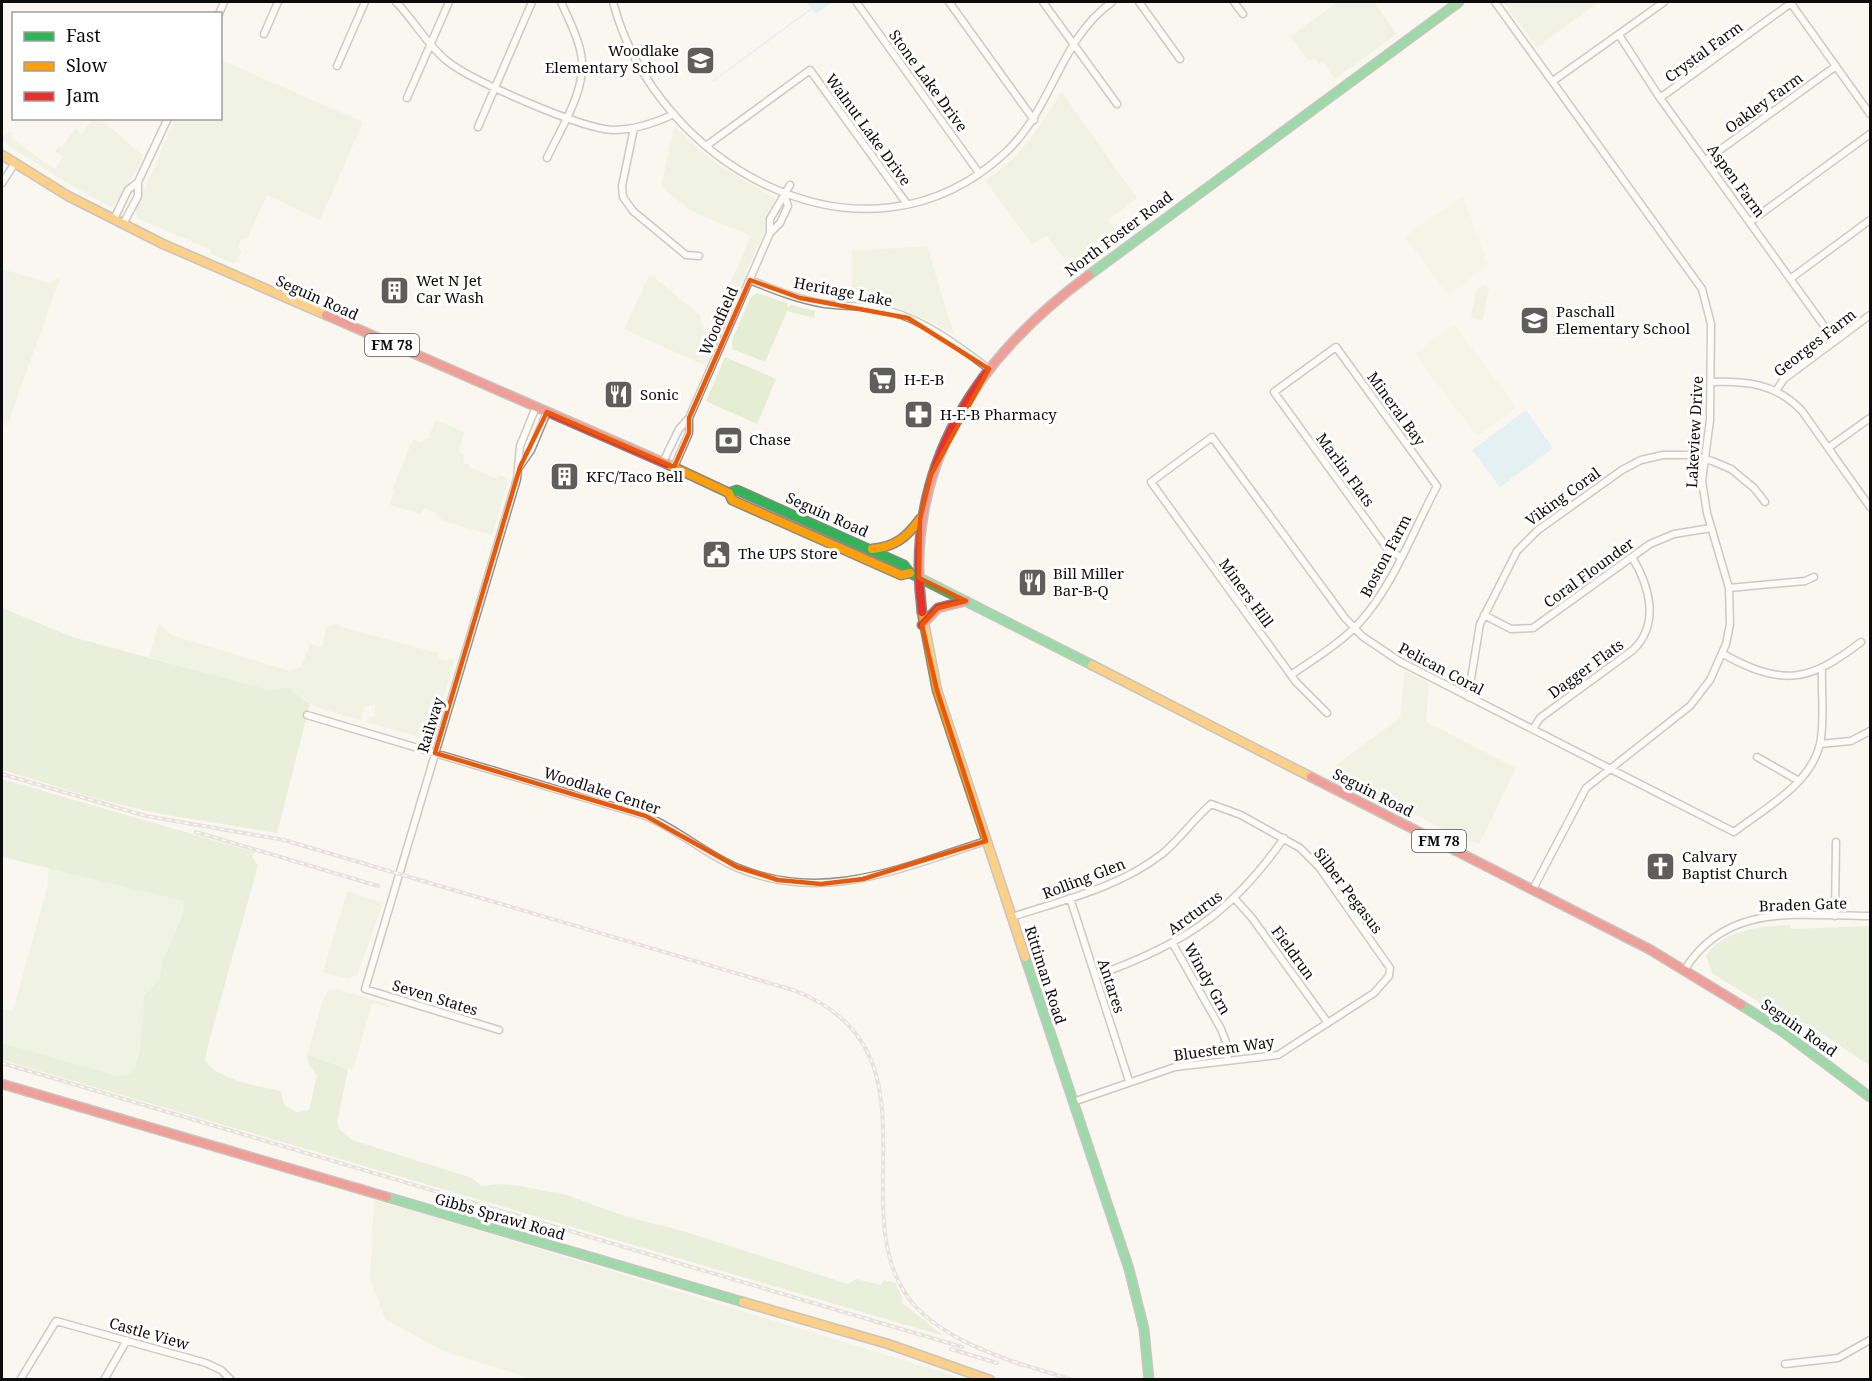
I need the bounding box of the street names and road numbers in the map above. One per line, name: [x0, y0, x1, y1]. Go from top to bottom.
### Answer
street label: Crystal Farm: [1660, 16, 1746, 86]
street label: Stone Lake Drive: [885, 25, 973, 135]
street label: Oakley Farm: [1721, 67, 1806, 137]
street label: Walnut Lake Drive: [821, 69, 916, 189]
street label: Aspen Farm: [1703, 140, 1770, 221]
street label: North Foster Road: [1060, 186, 1176, 280]
street label: Seguin Road: [273, 270, 362, 324]
street label: Heritage Lake: [792, 272, 894, 310]
street label: Woodfield: [694, 283, 742, 358]
street label: Georges Farm: [1769, 304, 1860, 381]
road number: FM 78: [365, 334, 419, 356]
street label: Mineral Bay: [1363, 367, 1431, 450]
street label: Lakeview Drive: [1681, 375, 1707, 488]
street label: Marlin Flats: [1312, 429, 1379, 511]
street label: Viking Coral: [1521, 462, 1604, 530]
street label: Seguin Road: [783, 487, 872, 541]
street label: Boston Farm: [1355, 511, 1415, 600]
street label: Coral Flounder: [1539, 533, 1638, 612]
street label: Miners Hill: [1215, 554, 1279, 631]
street label: Dagger Flats: [1544, 634, 1627, 702]
street label: Pelican Coral: [1395, 637, 1488, 699]
street label: Railway: [412, 694, 448, 755]
street label: Woodlake Center: [541, 762, 663, 818]
street label: Seguin Road: [1330, 763, 1417, 821]
road number: FM 78: [1412, 830, 1466, 852]
street label: Silber Pegasus: [1310, 843, 1388, 938]
street label: Rolling Glen: [1039, 853, 1128, 903]
street label: Arcturus: [1163, 885, 1226, 939]
street label: Braden Gate: [1758, 892, 1847, 916]
street label: Fieldrun: [1268, 922, 1320, 984]
street label: Rittiman Road: [1021, 923, 1071, 1026]
street label: Windy Grn: [1180, 939, 1236, 1018]
street label: Antares: [1094, 956, 1130, 1016]
street label: Seven States: [390, 975, 481, 1020]
street label: Seguin Road: [1758, 994, 1841, 1061]
street label: Bluestem Way: [1172, 1031, 1276, 1065]
street label: Gibbs Sprawl Road: [433, 1188, 568, 1244]
street label: Castle View: [107, 1312, 192, 1354]

